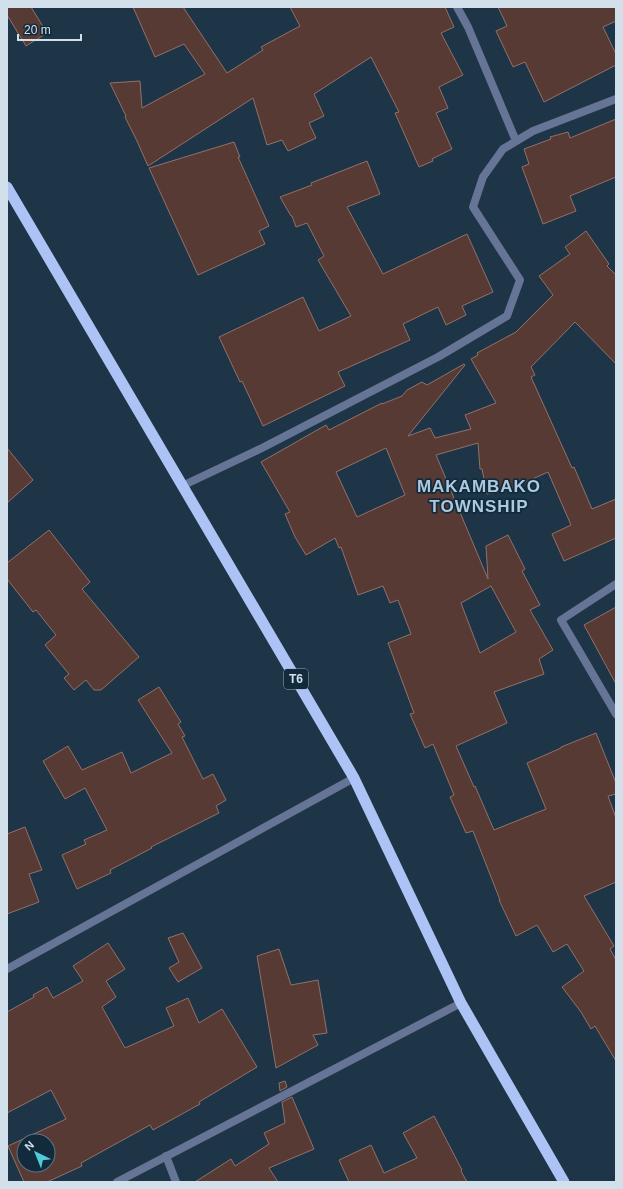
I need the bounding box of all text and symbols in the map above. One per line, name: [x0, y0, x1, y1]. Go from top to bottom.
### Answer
scale bar: [18, 16, 81, 42]
text: 20 m: [24, 23, 51, 37]
district label: MAKAMBAKO TOWNSHIP: [417, 477, 541, 516]
road number: T6: [284, 669, 308, 689]
north arrow: [16, 1133, 56, 1173]
text: N: [22, 1139, 36, 1153]

